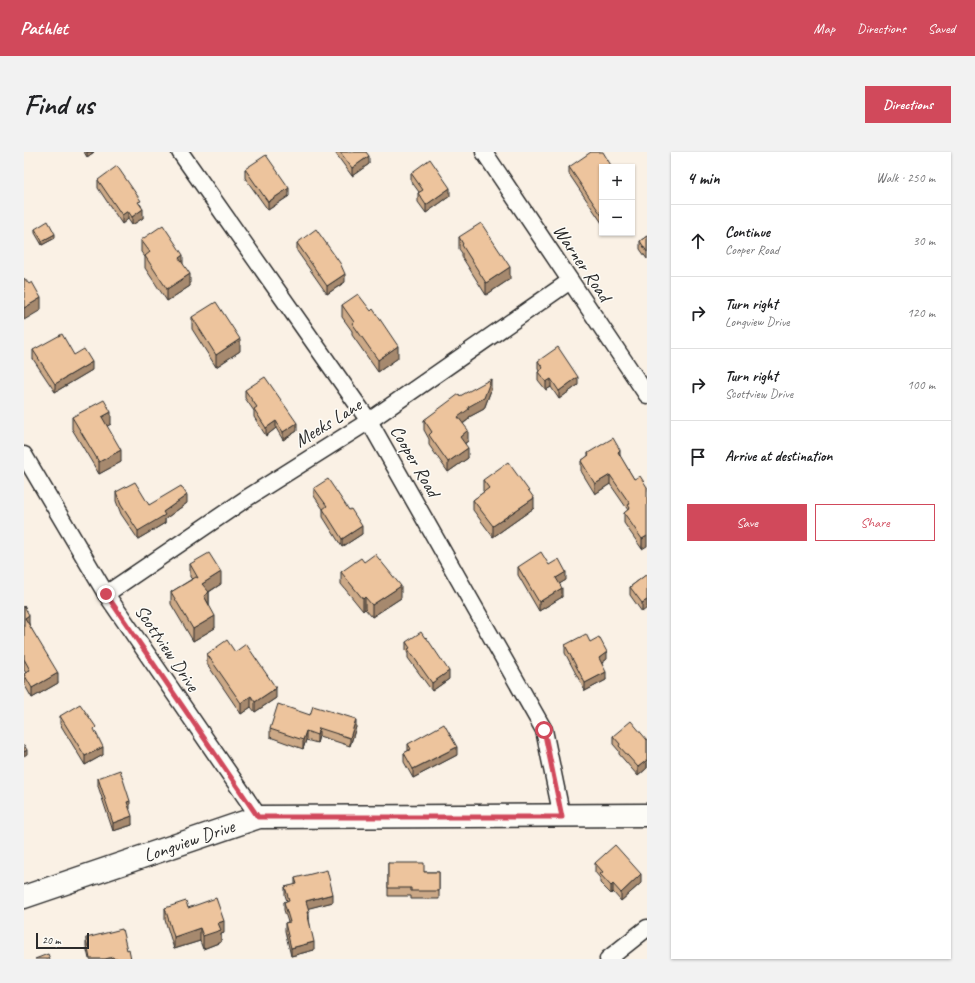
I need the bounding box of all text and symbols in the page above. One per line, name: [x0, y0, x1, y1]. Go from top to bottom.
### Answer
text: Pathlet: [20, 16, 68, 40]
text: Map: [814, 20, 835, 37]
text: Directions: [857, 20, 906, 37]
text: Saved: [928, 20, 955, 37]
button: Directions: [865, 86, 951, 123]
text: Find us: [24, 87, 94, 122]
map controls: [599, 164, 635, 236]
button: +: [599, 164, 635, 200]
text: 4 min: [687, 168, 720, 189]
text: Walk · 250 m: [876, 170, 935, 186]
button: −: [599, 200, 635, 236]
street label: Warner Road: [548, 220, 618, 309]
text: Continue: [725, 223, 770, 242]
icon: ahead: [687, 230, 709, 252]
text: 30 m: [913, 233, 935, 249]
text: Cooper Road: [725, 242, 779, 258]
text: Turn right: [725, 295, 778, 314]
icon: right: [687, 302, 709, 324]
text: 120 m: [907, 305, 935, 321]
text: Longview Drive: [725, 314, 790, 330]
text: Turn right: [725, 367, 778, 386]
icon: right: [687, 374, 709, 396]
text: 100 m: [907, 377, 935, 393]
text: Scottview Drive: [725, 386, 793, 402]
street label: Meeks Lane: [290, 392, 368, 453]
street label: Cooper Road: [385, 421, 446, 503]
icon: arrive: [687, 446, 709, 468]
text: Arrive at destination: [725, 447, 832, 466]
button: Save: [687, 504, 807, 541]
button: Share: [815, 504, 935, 541]
route end: [97, 585, 115, 603]
street label: Scottview Drive: [129, 600, 206, 697]
route start: [535, 721, 553, 739]
street label: Longview Drive: [140, 814, 239, 868]
scale bar: [36, 931, 89, 950]
text: 20 m: [42, 933, 61, 947]

